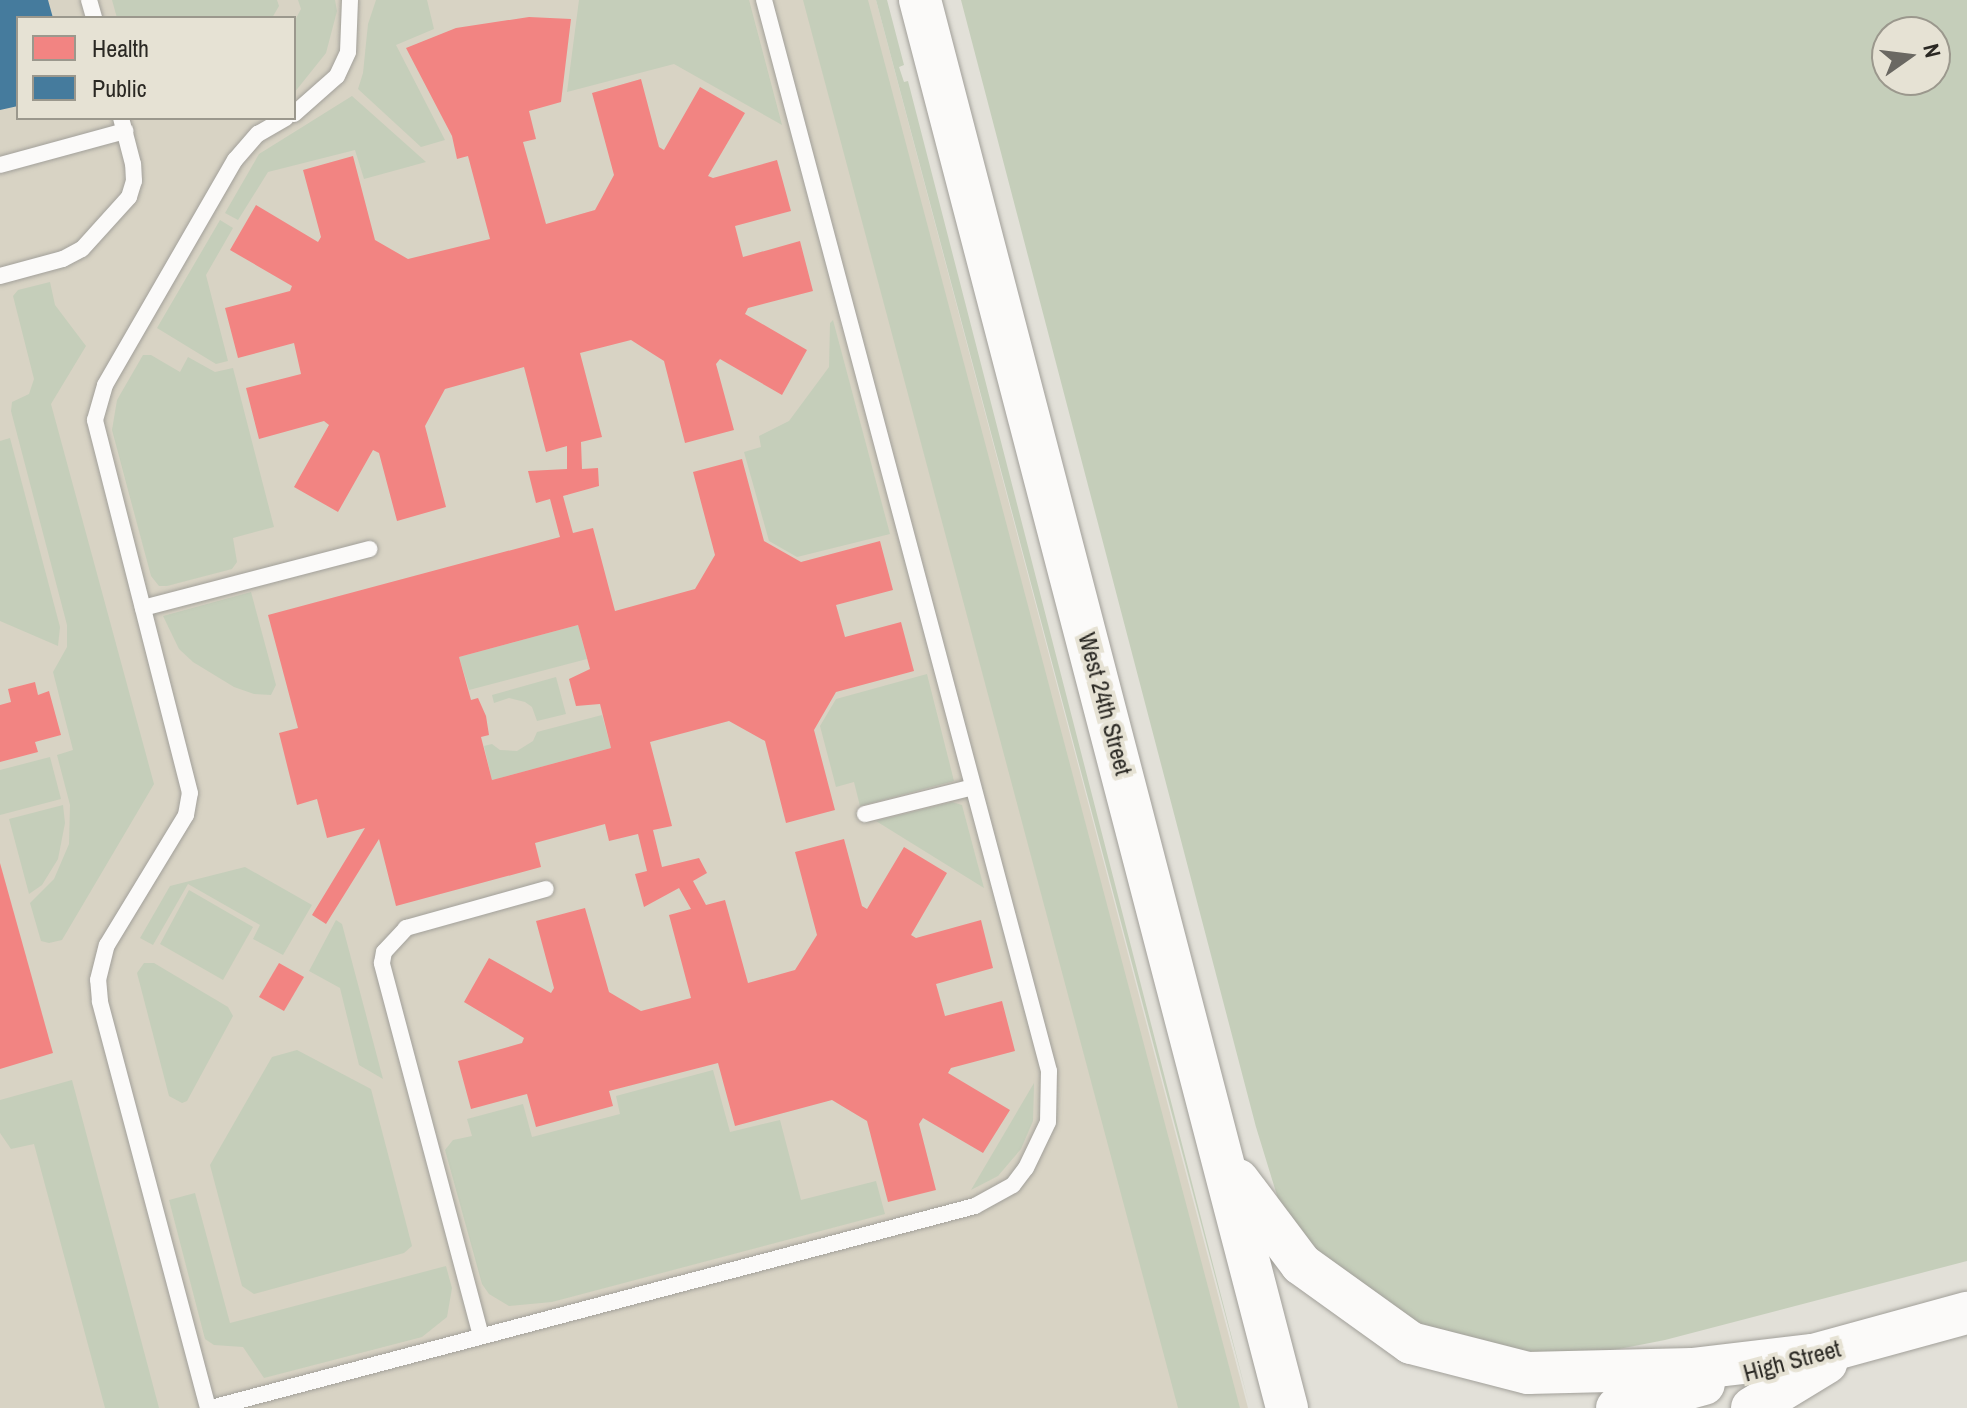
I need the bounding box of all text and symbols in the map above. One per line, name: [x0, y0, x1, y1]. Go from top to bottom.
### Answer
legend: [16, 16, 296, 120]
north arrow: [1871, 16, 1951, 96]
text: Health: [92, 32, 149, 64]
text: N: [1916, 41, 1948, 61]
text: Public: [92, 72, 147, 104]
street label: West 24th Street: [1072, 630, 1138, 778]
street label: High Street: [1740, 1334, 1844, 1388]

